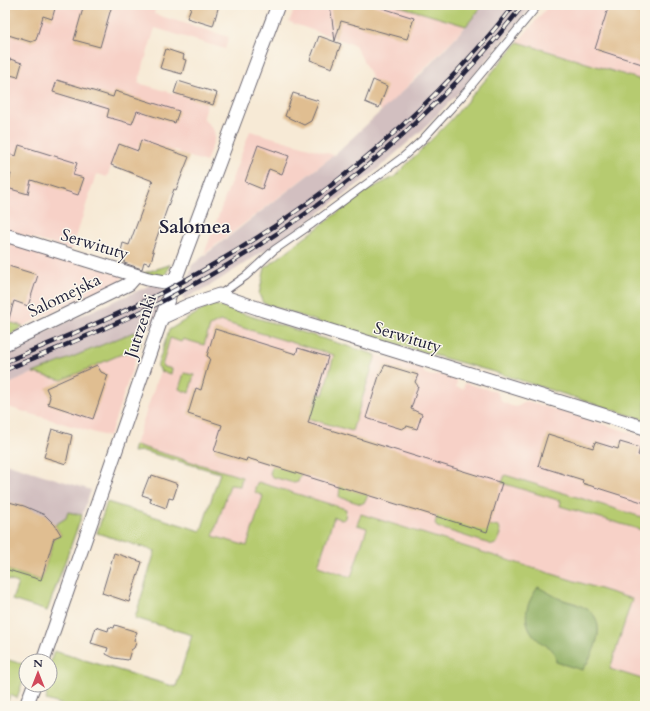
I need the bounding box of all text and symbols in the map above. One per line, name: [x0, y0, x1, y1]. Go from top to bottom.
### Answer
district label: Salomea: [159, 214, 231, 240]
street label: Serwituty: [58, 223, 132, 266]
street label: Salomejska: [24, 268, 105, 323]
street label: Jutrzenki: [118, 291, 162, 364]
street label: Serwituty: [371, 316, 445, 359]
north arrow: [18, 653, 58, 693]
text: N: [33, 656, 43, 671]

